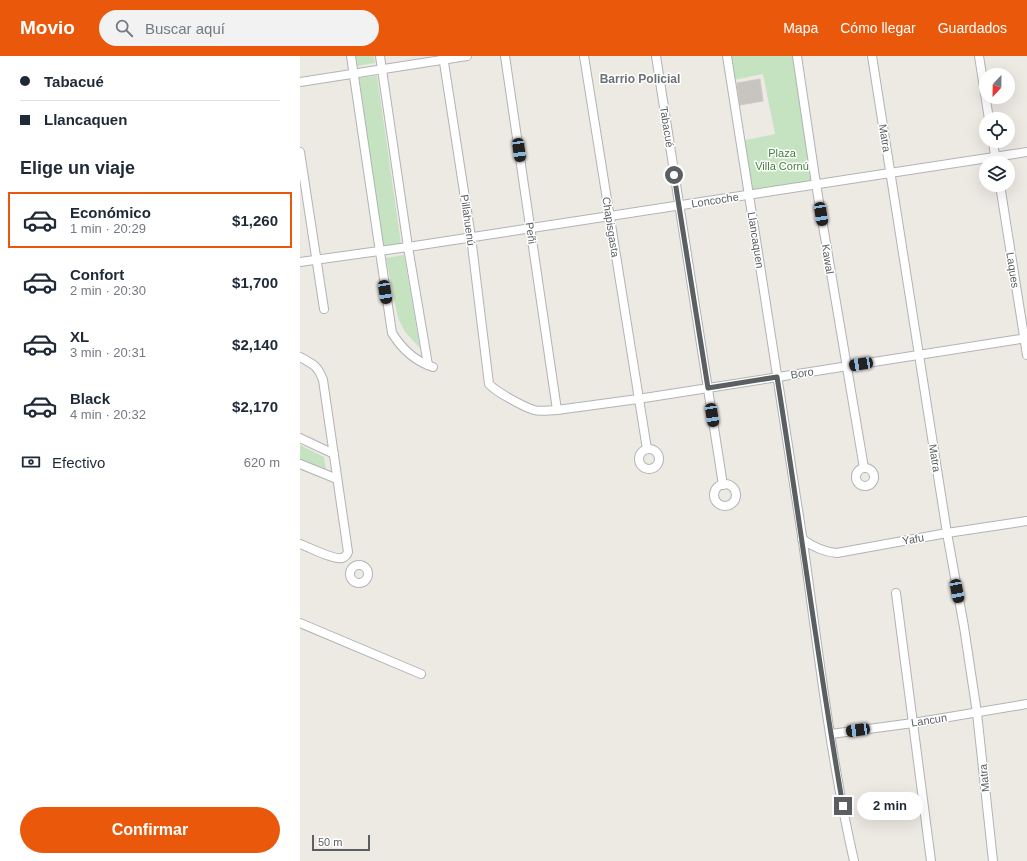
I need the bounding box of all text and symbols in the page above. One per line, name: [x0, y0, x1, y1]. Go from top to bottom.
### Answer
search box: [99, 10, 379, 46]
text: Movio: [20, 17, 75, 38]
icon: search: [113, 17, 135, 39]
text: Buscar aquí: [145, 20, 225, 37]
text: Mapa: [783, 20, 818, 36]
text: Cómo llegar: [840, 20, 916, 36]
text: Guardados: [938, 20, 1007, 36]
north arrow: [979, 68, 1015, 104]
map controls: [979, 68, 1015, 192]
district label: Barrio Policial: [600, 72, 680, 86]
text: Tabacué: [44, 73, 104, 90]
street label: Tabacué: [658, 106, 676, 148]
text: Llancaquen: [44, 111, 127, 128]
button: locate: [979, 112, 1015, 148]
street label: Matra: [877, 123, 893, 154]
car: [511, 137, 527, 163]
park label: Plaza Villa Cornú: [755, 147, 809, 172]
button: layers: [979, 156, 1015, 192]
text: Elige un viaje: [20, 158, 135, 178]
route start: [665, 166, 683, 184]
street label: Loncoche: [690, 190, 740, 210]
street label: Pillahuenú: [458, 194, 478, 246]
street label: Chapisgasta: [600, 196, 622, 259]
car: [813, 201, 829, 227]
icon: car: [22, 202, 58, 238]
text: Económico: [70, 204, 151, 221]
street label: Llancaquen: [746, 211, 766, 269]
text: $1,260: [232, 212, 278, 229]
text: 1 min · 20:29: [70, 221, 146, 236]
street label: Peñi: [524, 221, 538, 245]
street label: Kawal: [820, 243, 836, 275]
street label: Laques: [1004, 251, 1022, 289]
icon: car: [22, 264, 58, 300]
text: Confort: [70, 266, 124, 283]
text: $1,700: [232, 274, 278, 291]
car: [377, 279, 393, 305]
text: 2 min · 20:30: [70, 283, 146, 298]
icon: car: [22, 326, 58, 362]
text: XL: [70, 328, 89, 345]
text: $2,140: [232, 336, 278, 353]
text: 3 min · 20:31: [70, 345, 146, 360]
car: [848, 356, 874, 372]
street label: Boro: [790, 365, 814, 381]
icon: car: [22, 388, 58, 424]
text: Black: [70, 390, 110, 407]
text: $2,170: [232, 398, 278, 415]
car: [704, 402, 720, 428]
text: 4 min · 20:32: [70, 407, 146, 422]
street label: Matra: [927, 443, 943, 474]
icon: cash: [20, 451, 42, 473]
text: Efectivo: [52, 454, 105, 471]
text: 620 m: [244, 455, 280, 470]
street label: Yafu: [901, 531, 925, 547]
car: [949, 578, 965, 604]
street label: Lancun: [910, 711, 948, 729]
car: [845, 722, 871, 738]
street label: Matra: [976, 763, 991, 793]
callout: 2 min: [857, 792, 923, 820]
route end: [834, 797, 852, 815]
text: 2 min: [873, 798, 907, 813]
button: Confirmar: [20, 807, 280, 853]
scale bar: [312, 833, 370, 852]
text: 50 m: [318, 836, 342, 848]

